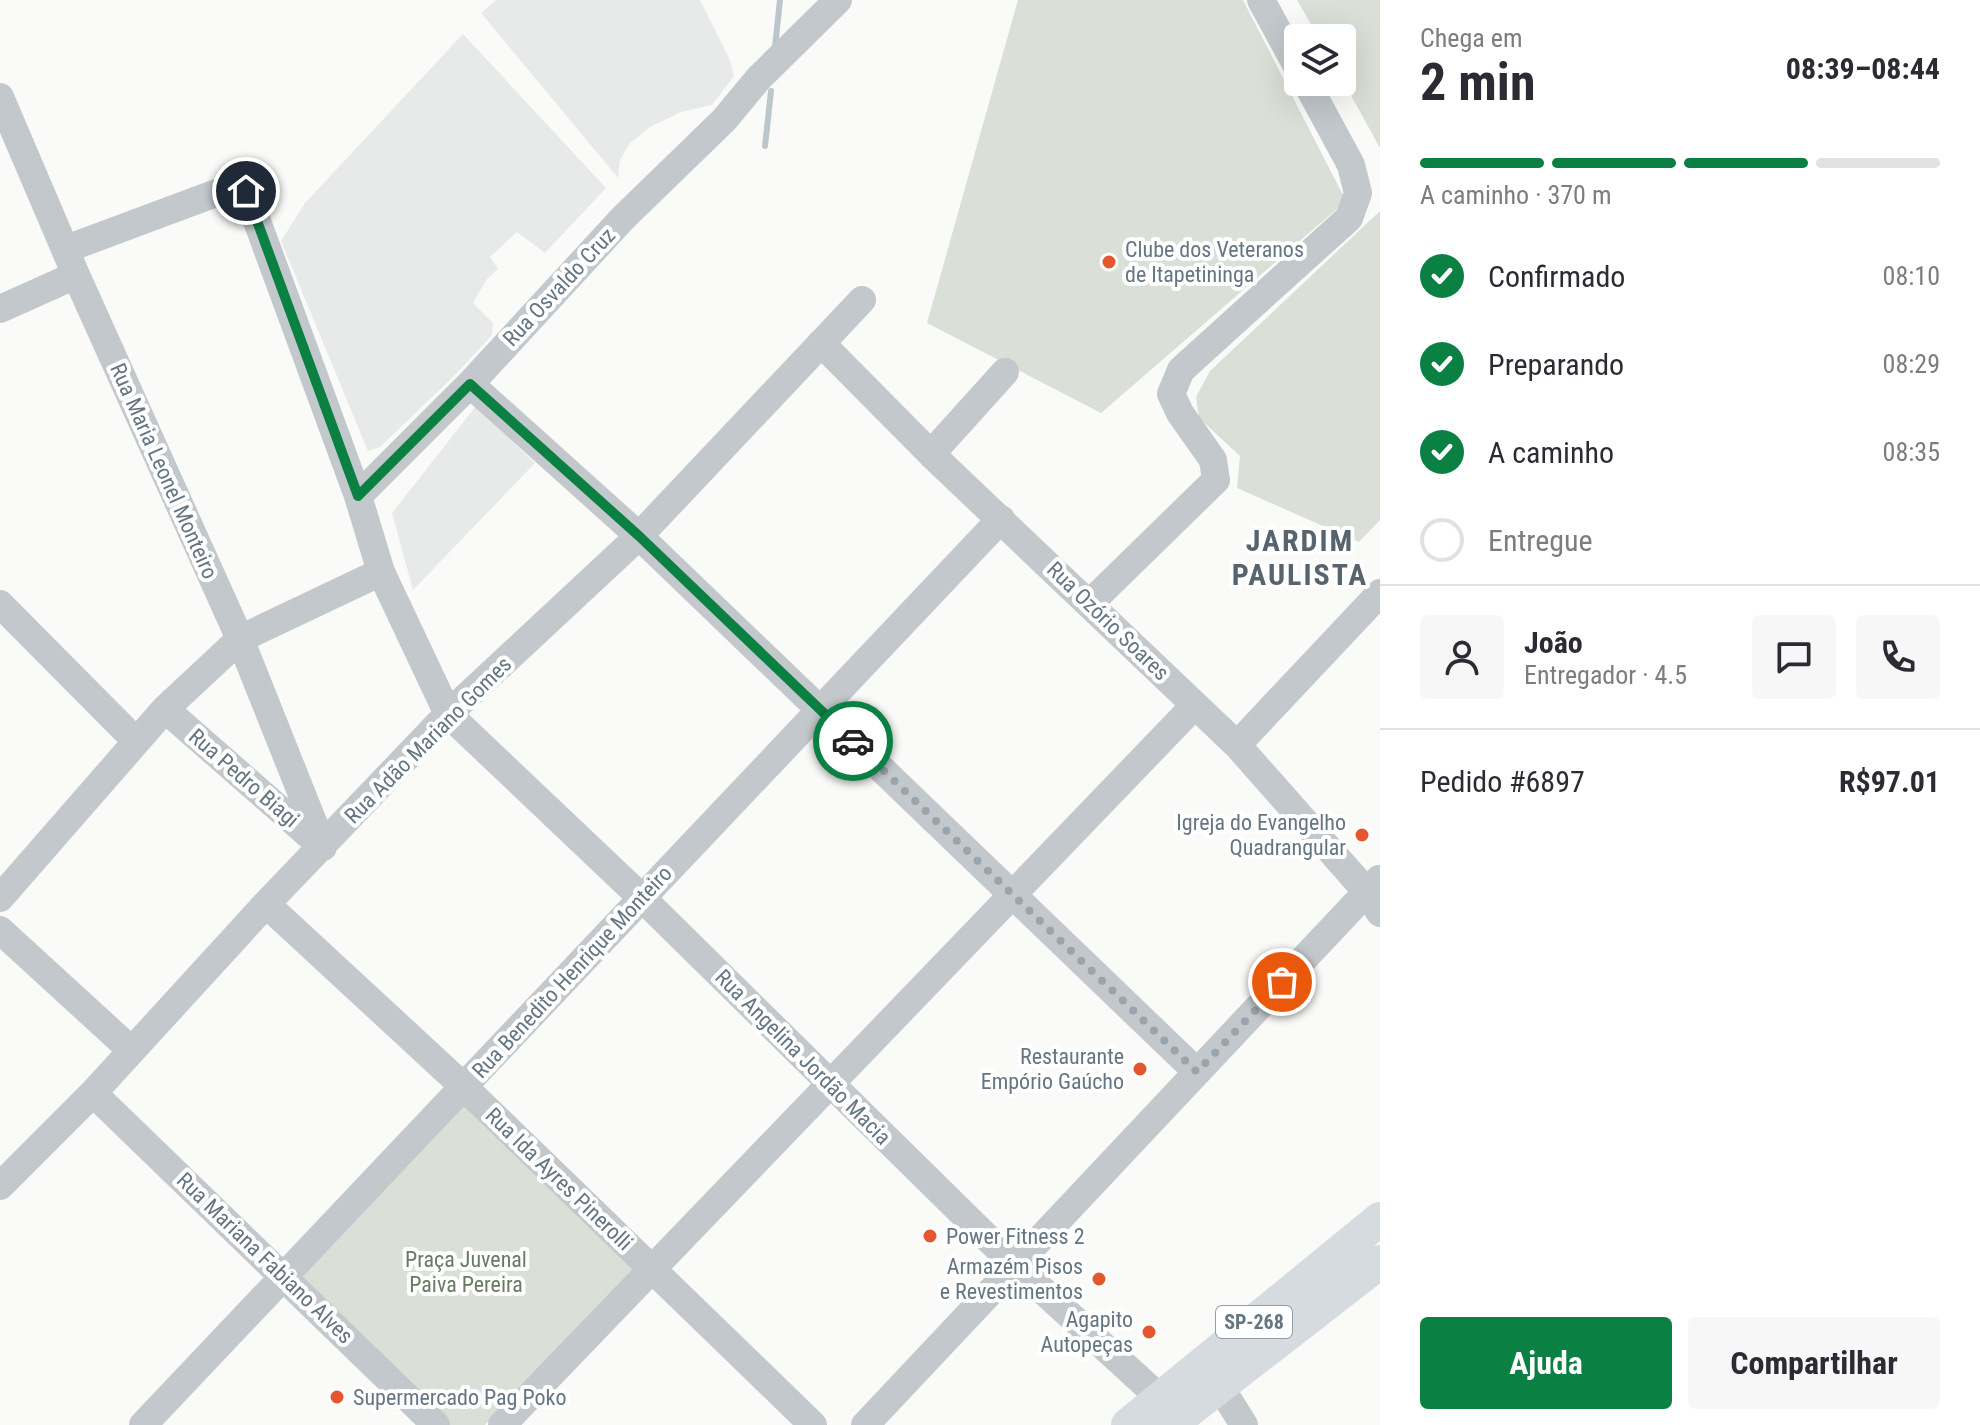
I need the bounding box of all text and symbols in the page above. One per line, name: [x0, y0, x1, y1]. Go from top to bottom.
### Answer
text: Chega em: [1420, 23, 1523, 53]
map controls: [1284, 24, 1356, 96]
button: layers: [1284, 24, 1356, 96]
text: 08:39–08:44: [1786, 51, 1940, 86]
text: 2 min: [1420, 52, 1536, 113]
pin: [212, 157, 280, 225]
icon: home: [224, 169, 268, 213]
text: A caminho · 370 m: [1420, 180, 1611, 210]
street label: Rua Osvaldo Cruz: [498, 223, 620, 351]
place label: Clube dos Veteranos de Itapetininga: [1125, 237, 1304, 287]
marker: Clube dos Veteranos de Itapetininga: [1100, 253, 1118, 271]
icon: check: [1420, 254, 1464, 298]
text: Confirmado: [1488, 259, 1625, 294]
text: 08:10: [1883, 261, 1940, 291]
icon: check: [1420, 342, 1464, 386]
text: Preparando: [1488, 347, 1624, 382]
text: 08:29: [1883, 349, 1940, 379]
street label: Rua Maria Leonel Monteiro: [105, 359, 223, 583]
icon: check: [1420, 430, 1464, 474]
text: A caminho: [1488, 435, 1614, 470]
text: 08:35: [1883, 437, 1940, 467]
district label: JARDIM PAULISTA: [1232, 523, 1368, 592]
text: Entregue: [1488, 523, 1593, 558]
street label: Rua Ozório Soares: [1042, 557, 1174, 685]
button: person: [1420, 615, 1504, 699]
button: chat: [1752, 615, 1836, 699]
button: phone: [1856, 615, 1940, 699]
text: João: [1524, 625, 1583, 660]
street label: Rua Adão Mariano Gomes: [340, 652, 516, 828]
text: Entregador · 4.5: [1524, 660, 1687, 690]
courier: [813, 701, 893, 781]
icon: car: [831, 719, 875, 763]
street label: Rua Pedro Biagi: [184, 724, 304, 832]
text: Pedido #6897: [1420, 764, 1585, 799]
text: R$97.01: [1839, 764, 1940, 799]
place label: Igreja do Evangelho Quadrangular: [1176, 810, 1346, 860]
marker: Igreja do Evangelho Quadrangular: [1353, 826, 1371, 844]
street label: Rua Benedito Henrique Monteiro: [467, 861, 677, 1083]
pin: [1248, 948, 1316, 1016]
icon: bag: [1260, 960, 1304, 1004]
street label: Rua Angelina Jordão Macia: [710, 964, 896, 1150]
place label: Restaurante Empório Gaúcho: [981, 1044, 1124, 1094]
marker: Restaurante Empório Gaúcho: [1131, 1060, 1149, 1078]
street label: Rua Ida Ayres Pinerolli: [481, 1103, 637, 1255]
street label: Rua Mariana Fabiano Alves: [172, 1167, 358, 1349]
place label: Power Fitness 2: [946, 1224, 1085, 1249]
marker: Power Fitness 2: [921, 1227, 939, 1245]
park label: Praça Juvenal Paiva Pereira: [405, 1247, 527, 1297]
place label: Armazém Pisos e Revestimentos: [940, 1254, 1083, 1304]
marker: Armazém Pisos e Revestimentos: [1090, 1270, 1108, 1288]
road number: SP-268: [1216, 1306, 1292, 1338]
place label: Agapito Autopeças: [1041, 1307, 1133, 1357]
button: Ajuda: [1420, 1317, 1672, 1409]
button: Compartilhar: [1688, 1317, 1940, 1409]
marker: Agapito Autopeças: [1140, 1323, 1158, 1341]
place label: Supermercado Pag Poko: [353, 1385, 567, 1410]
marker: Supermercado Pag Poko: [328, 1388, 346, 1406]

